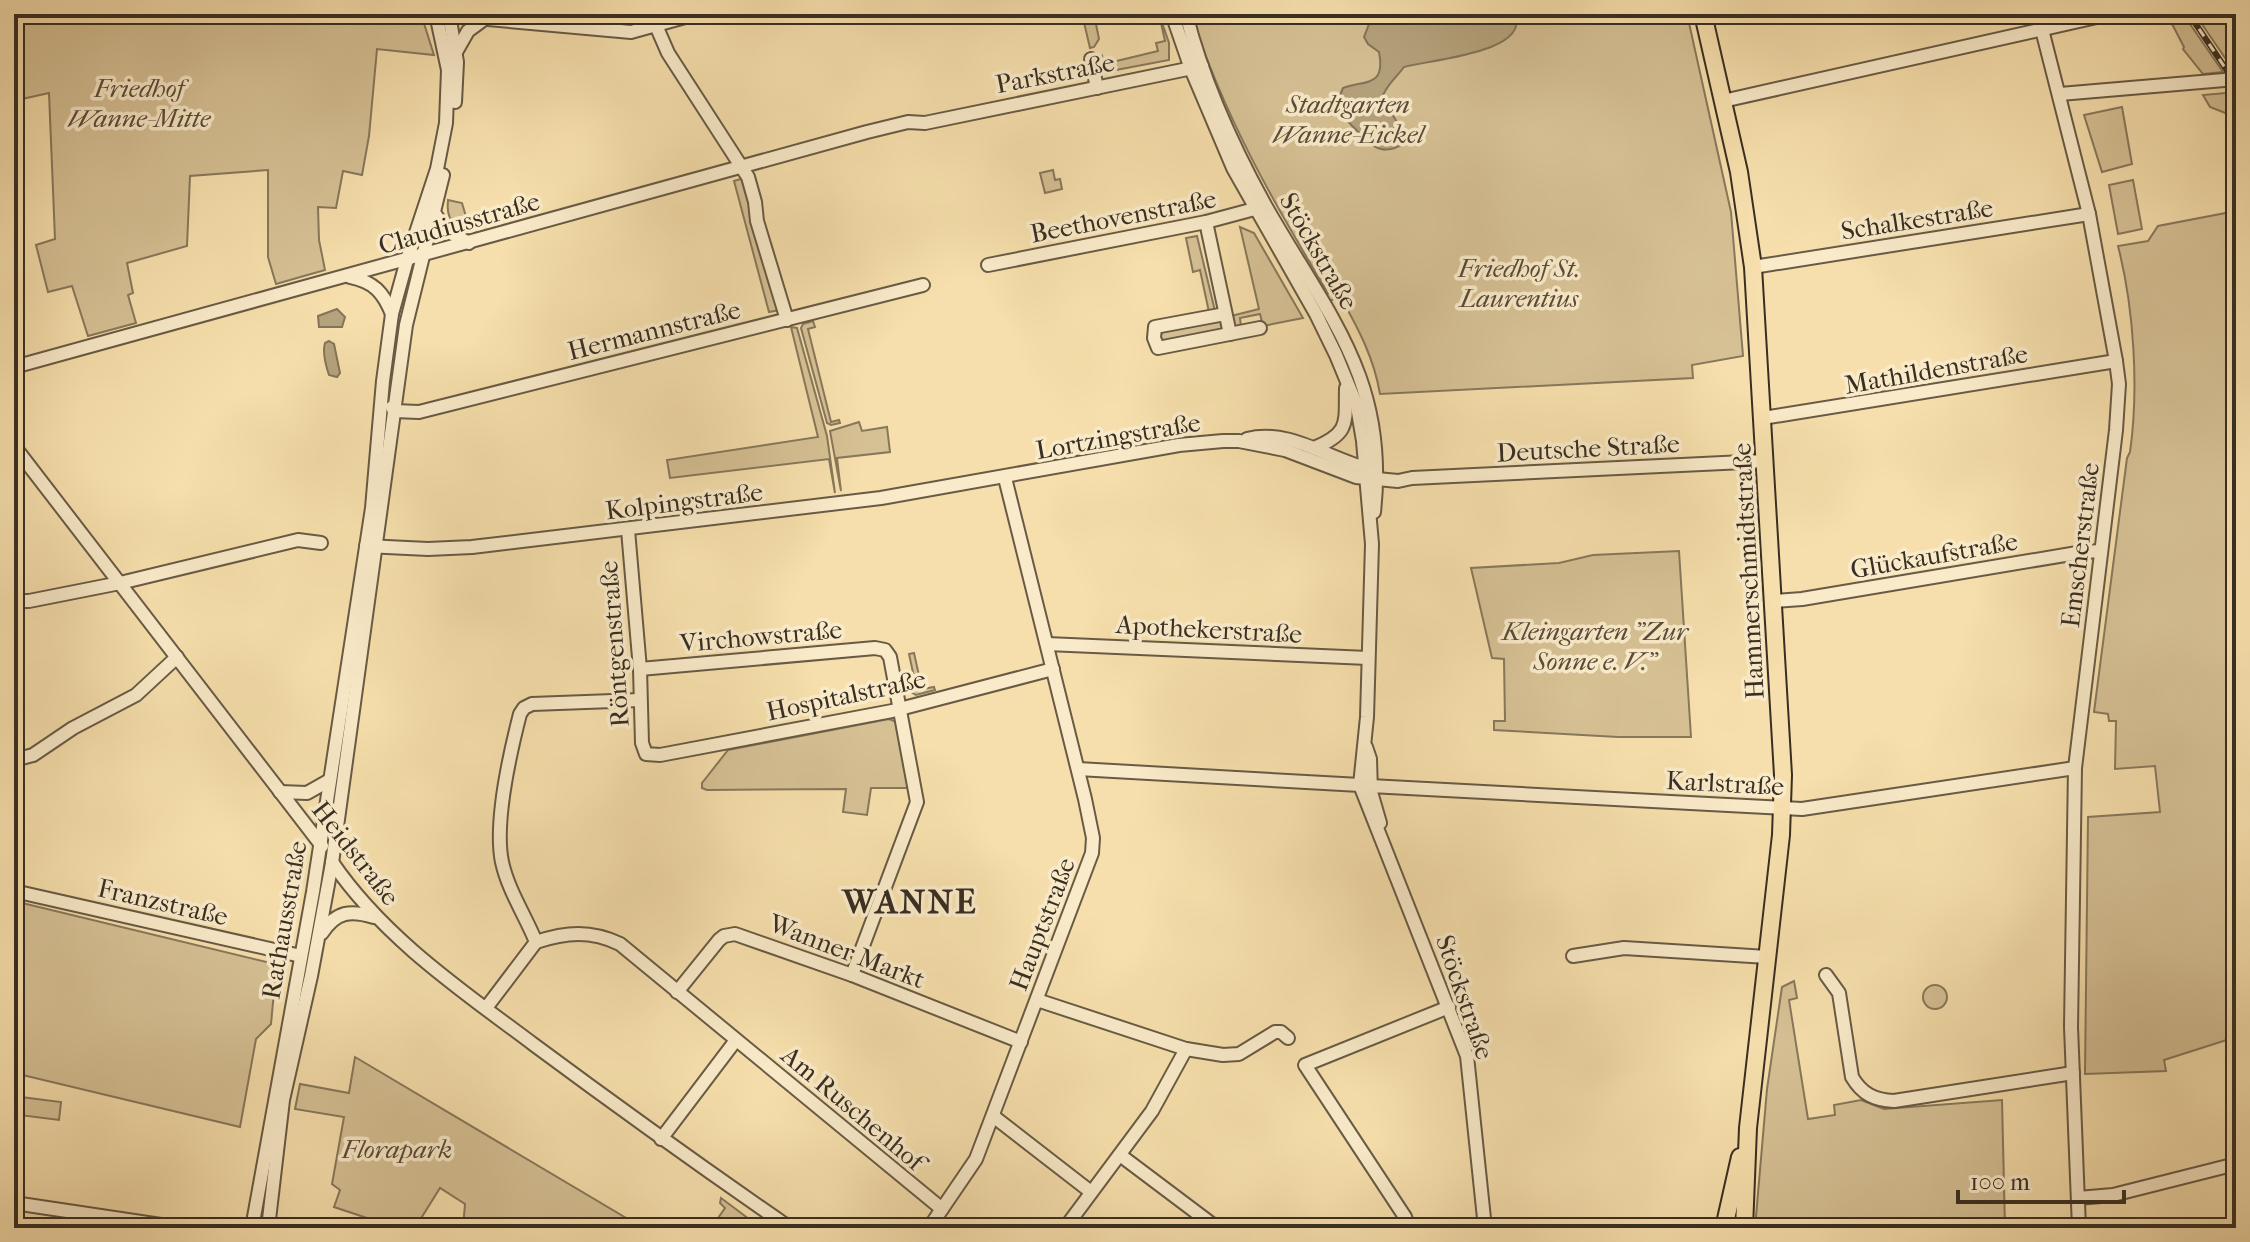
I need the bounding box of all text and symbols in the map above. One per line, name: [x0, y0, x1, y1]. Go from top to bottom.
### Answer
street label: Parkstraße: [993, 47, 1117, 100]
park label: Friedhof Wanne-Mitte: [68, 73, 212, 134]
park label: Stadtgarten Wanne-Eickel: [1272, 89, 1426, 150]
street label: Beethovenstraße: [1028, 183, 1219, 250]
street label: Claudiusstraße: [375, 186, 543, 261]
street label: Stöckstraße: [1273, 187, 1364, 315]
street label: Schalkestraße: [1839, 192, 1995, 247]
park label: Friedhof St. Laurentius: [1457, 253, 1580, 314]
street label: Hermannstraße: [564, 294, 744, 367]
street label: Mathildenstraße: [1842, 338, 2030, 401]
street label: Lortzingstraße: [1033, 407, 1203, 466]
street label: Deutsche Straße: [1496, 428, 1681, 469]
street label: Hammerschmidtstraße: [1726, 442, 1771, 700]
street label: Emscherstraße: [2055, 461, 2106, 629]
street label: Kolpingstraße: [604, 476, 765, 527]
street label: Glückaufstraße: [1848, 526, 2020, 585]
street label: Röntgenstraße: [593, 560, 636, 728]
street label: Apothekerstraße: [1114, 609, 1303, 650]
street label: Virchowstraße: [678, 614, 843, 659]
park label: Kleingarten "Zur Sonne e. V.": [1500, 616, 1690, 677]
street label: Hospitalstraße: [764, 663, 929, 728]
street label: Karlstraße: [1665, 765, 1785, 802]
street label: Heidstraße: [305, 795, 406, 912]
street label: Rathausstraße: [255, 838, 314, 1002]
street label: Hauptstraße: [1003, 853, 1082, 995]
street label: Franzstraße: [95, 872, 231, 933]
district label: WANNE: [840, 882, 978, 922]
street label: Wanner Markt: [763, 907, 930, 996]
street label: Stöckstraße: [1429, 931, 1500, 1064]
street label: Am Ruschenhof: [774, 1039, 934, 1181]
park label: Florapark: [341, 1134, 452, 1165]
scale bar: [1958, 1154, 2124, 1204]
text: 100 m: [1970, 1168, 2030, 1196]

